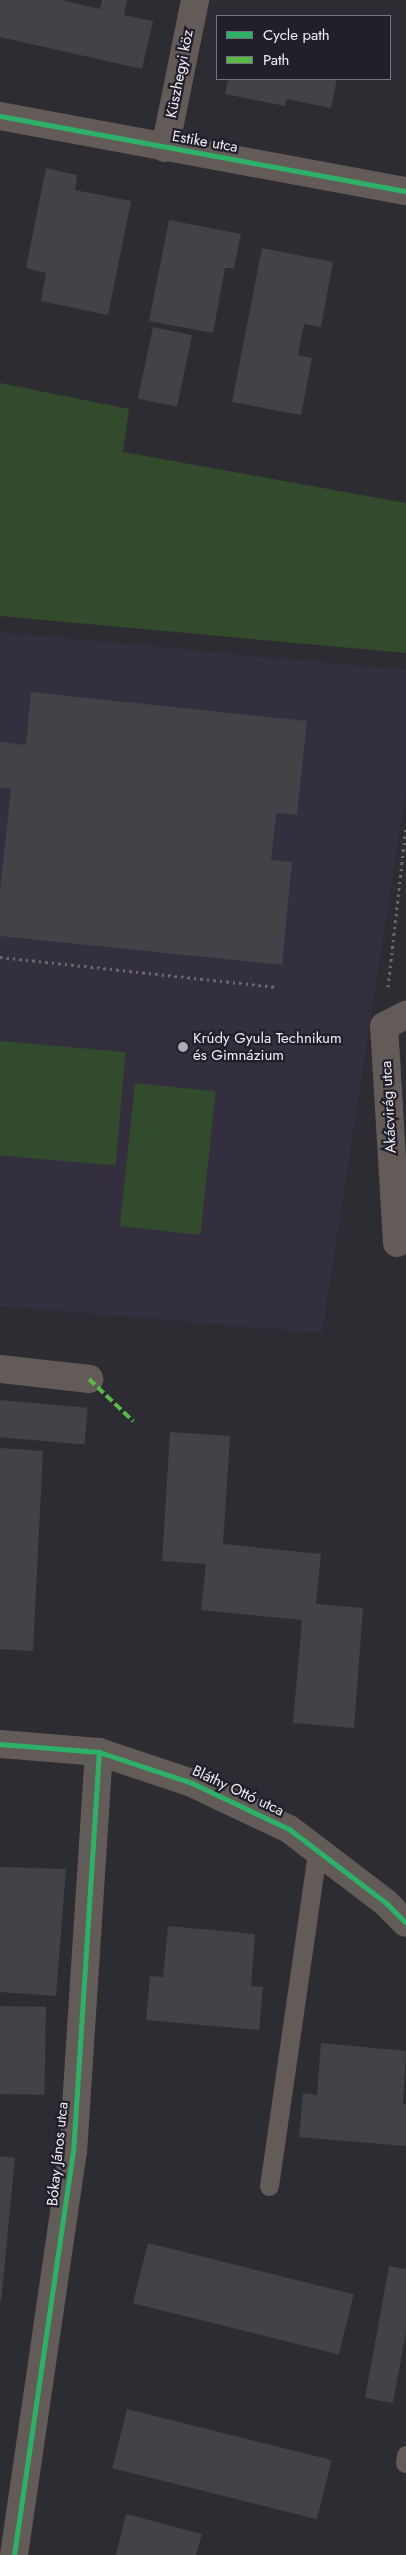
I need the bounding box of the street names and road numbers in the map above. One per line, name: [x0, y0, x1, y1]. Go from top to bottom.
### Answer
street label: Küszhegyi köz: [163, 28, 197, 120]
street label: Estike utca: [171, 127, 239, 157]
street label: Akácvirág utca: [378, 1060, 400, 1154]
street label: Bláthy Ottó utca: [189, 1762, 287, 1820]
street label: Bókay János utca: [44, 2101, 72, 2207]

